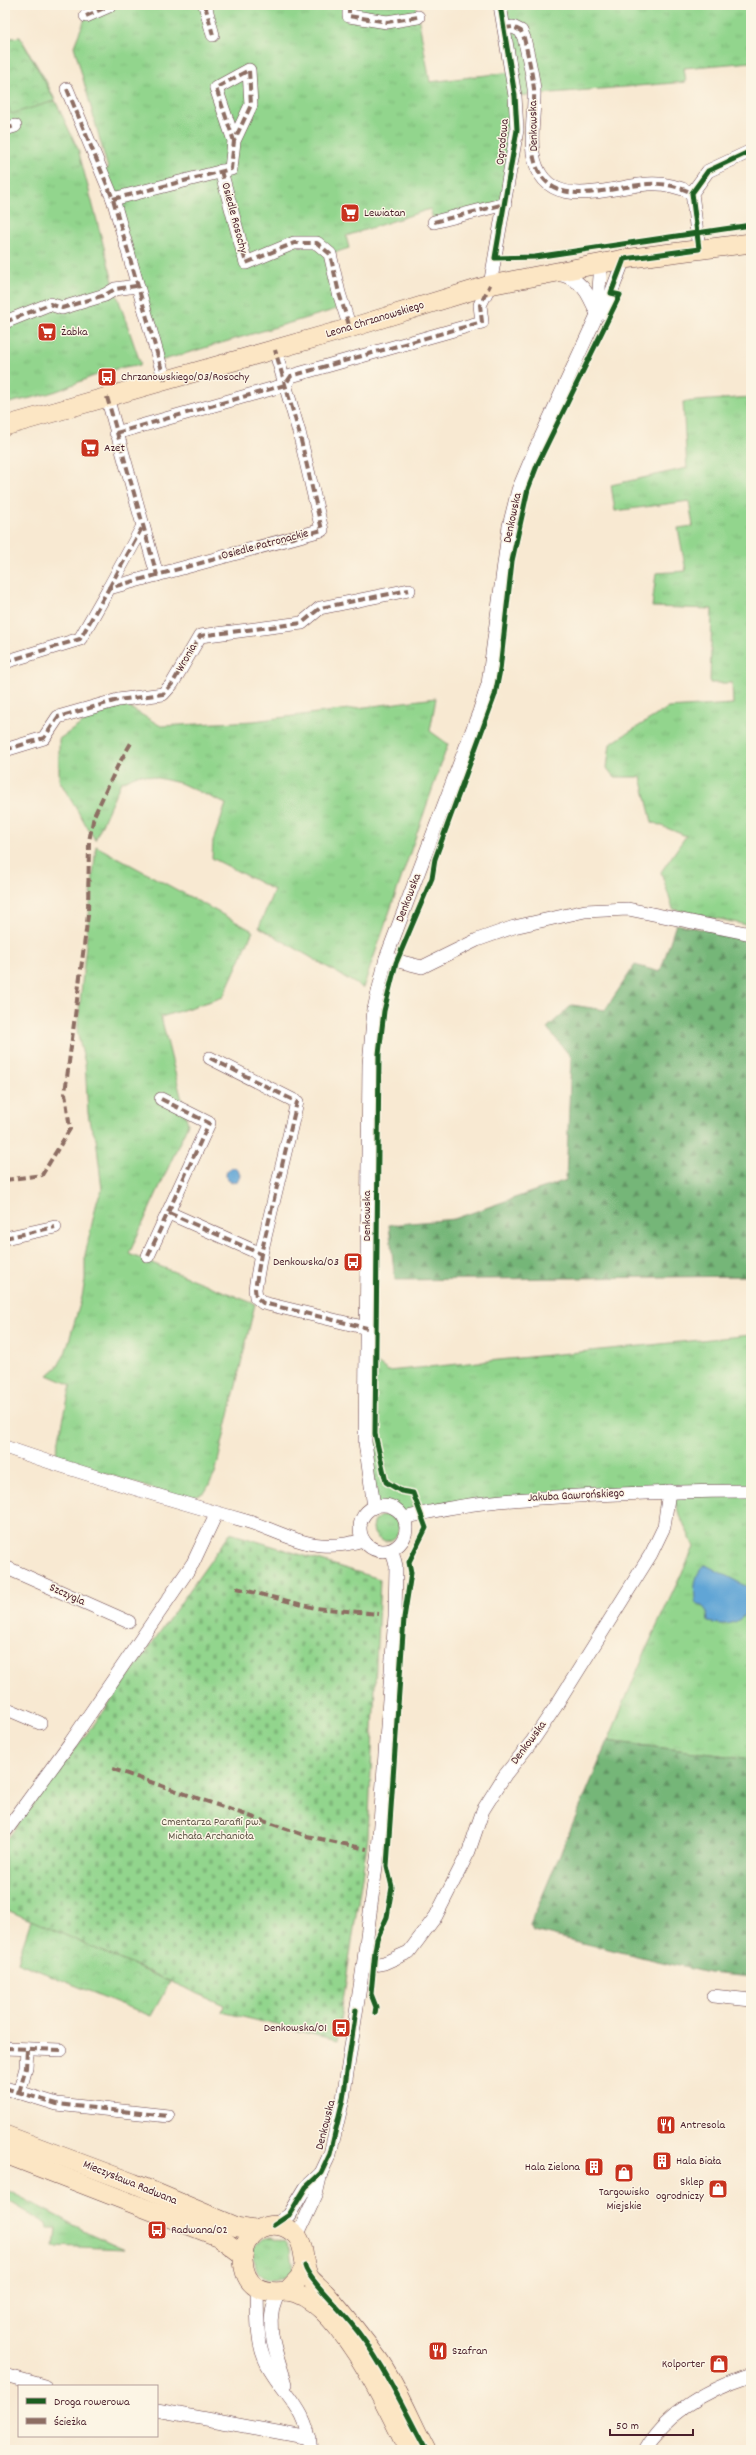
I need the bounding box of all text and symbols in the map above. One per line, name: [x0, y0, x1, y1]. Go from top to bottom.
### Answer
street label: Denkowska: [525, 100, 543, 151]
street label: Ogrodowa: [492, 118, 514, 166]
street label: Osiedle Rosochy: [216, 181, 252, 256]
supermarket icon: Lewiatan: [339, 202, 361, 224]
place label: Lewiatan: [364, 205, 406, 222]
street label: Leona Chrzanowskiego: [324, 297, 426, 343]
supermarket icon: Żabka: [36, 321, 58, 343]
place label: Żabka: [61, 324, 88, 341]
bus stop icon: Chrzanowskiego/03/Rosochy: [96, 366, 118, 388]
place label: Chrzanowskiego/03/Rosochy: [121, 369, 250, 386]
supermarket icon: Azet: [79, 437, 101, 459]
place label: Azet: [104, 440, 125, 457]
street label: Denkowska: [499, 491, 527, 545]
street label: Osiedle Patronackie: [220, 525, 310, 565]
street label: Wronia: [172, 640, 202, 675]
street label: Denkowska: [392, 871, 426, 925]
street label: Denkowska: [359, 1190, 376, 1241]
bus stop icon: Denkowska/03: [342, 1251, 364, 1273]
place label: Denkowska/03: [273, 1254, 339, 1271]
street label: Jakuba Gawrońskiego: [527, 1485, 625, 1507]
street label: Szczygla: [46, 1580, 88, 1611]
street label: Denkowska: [507, 1717, 551, 1768]
park label: Cmentarza Parafii pw. Michała Archanioła: [161, 1814, 261, 1845]
bus stop icon: Denkowska/01: [330, 2017, 352, 2039]
place label: Denkowska/01: [264, 2020, 327, 2037]
street label: Denkowska: [312, 2098, 340, 2152]
restaurant icon: Antresola: [655, 2114, 677, 2136]
place label: Antresola: [680, 2117, 726, 2134]
building icon: Hala Biała: [651, 2150, 673, 2172]
place label: Hala Biała: [676, 2153, 722, 2170]
street label: Mieczysława Radwana: [80, 2156, 180, 2210]
building icon: Hala Zielona: [583, 2156, 605, 2178]
place label: Hala Zielona: [525, 2159, 580, 2176]
shop icon: Targowisko Miejskie: [613, 2162, 635, 2184]
place label: Sklep ogrodniczy: [656, 2174, 705, 2205]
shop icon: Sklep ogrodniczy: [707, 2178, 729, 2200]
place label: Targowisko Miejskie: [599, 2184, 649, 2215]
bus stop icon: Radwana/02: [146, 2219, 168, 2241]
place label: Radwana/02: [171, 2222, 228, 2239]
restaurant icon: Szafran: [427, 2340, 449, 2362]
place label: Szafran: [452, 2343, 488, 2360]
shop icon: Kolporter: [708, 2353, 730, 2375]
place label: Kolporter: [662, 2356, 706, 2373]
legend: [18, 2385, 158, 2437]
text: Droga rowerowa: [54, 2394, 130, 2411]
scale bar: [610, 2411, 693, 2437]
text: Ścieżka: [54, 2414, 87, 2431]
text: 50 m: [616, 2418, 639, 2435]

